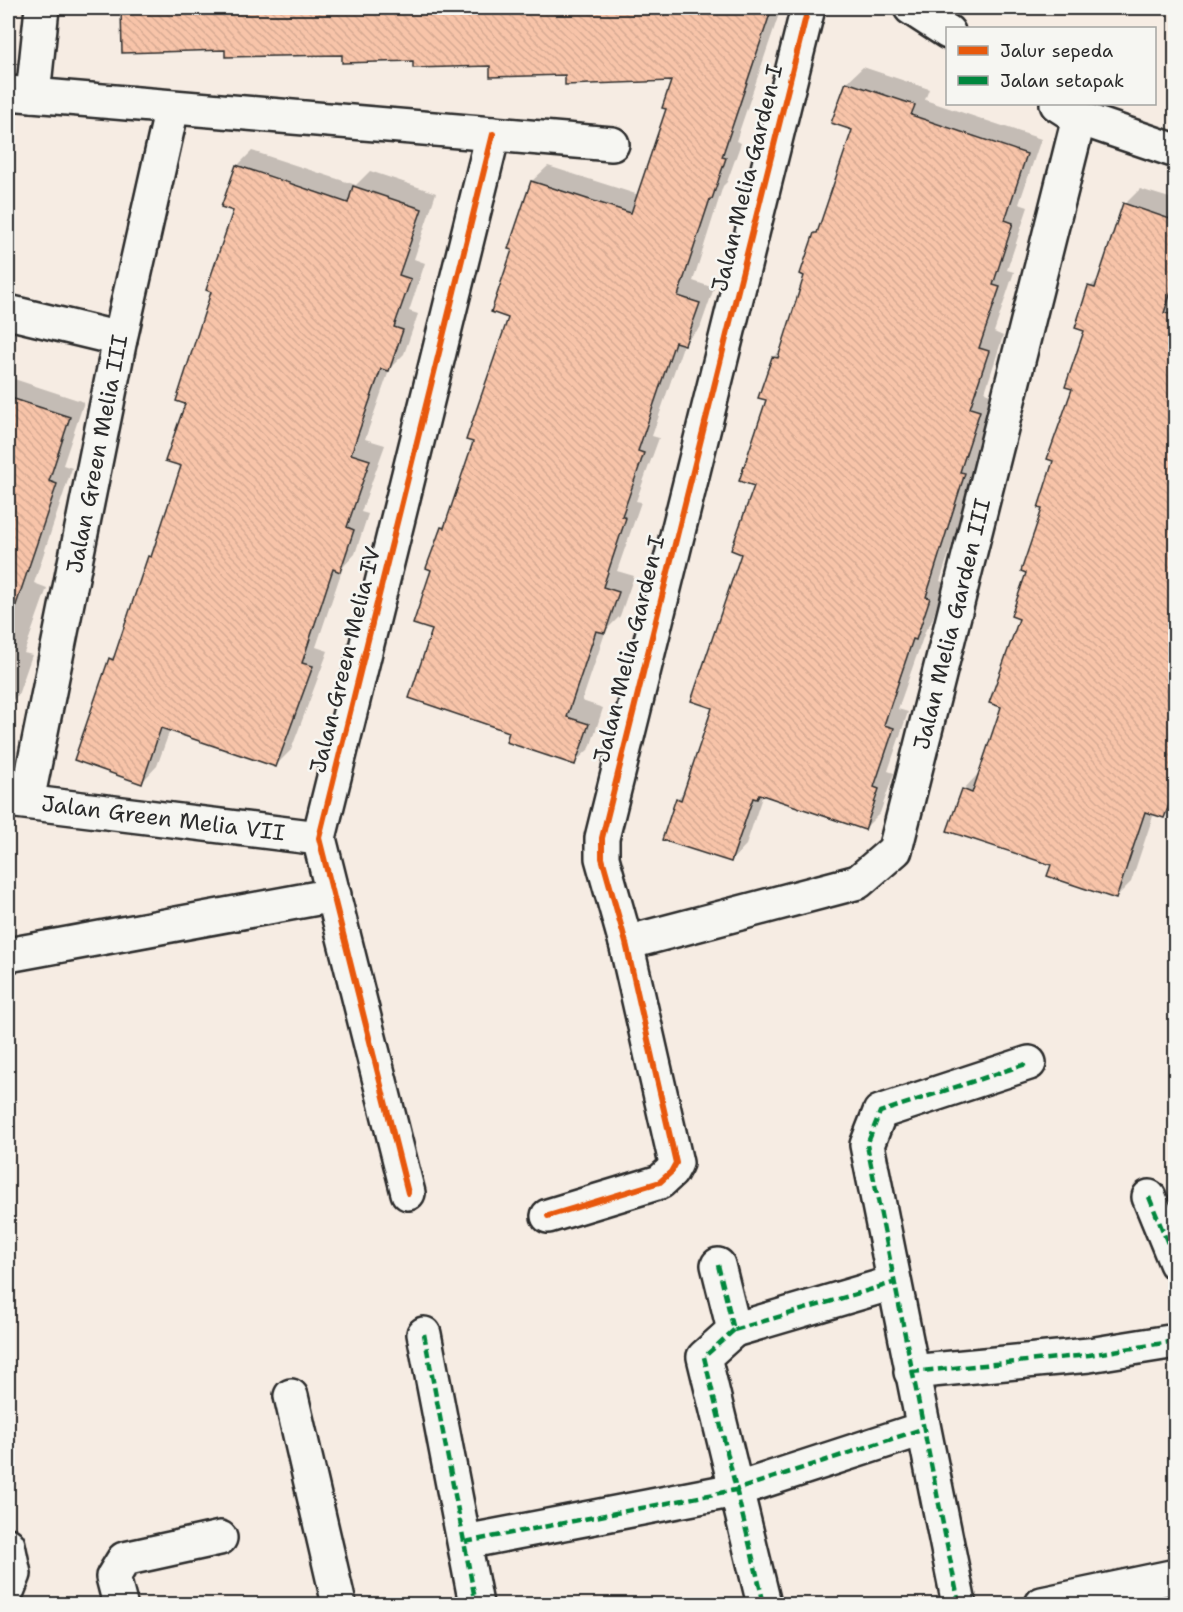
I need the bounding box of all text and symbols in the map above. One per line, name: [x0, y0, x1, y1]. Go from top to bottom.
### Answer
legend: [946, 27, 1156, 105]
text: Jalur sepeda: [1000, 39, 1113, 63]
street label: Jalan Melia Garden I: [705, 61, 789, 295]
text: Jalan setapak: [1000, 69, 1124, 93]
street label: Jalan Green Melia III: [60, 332, 134, 576]
street label: Jalan Melia Garden III: [907, 495, 997, 753]
street label: Jalan Melia Garden I: [587, 532, 671, 766]
street label: Jalan Green Melia IV: [303, 544, 387, 776]
street label: Jalan Green Melia VII: [40, 789, 286, 847]

